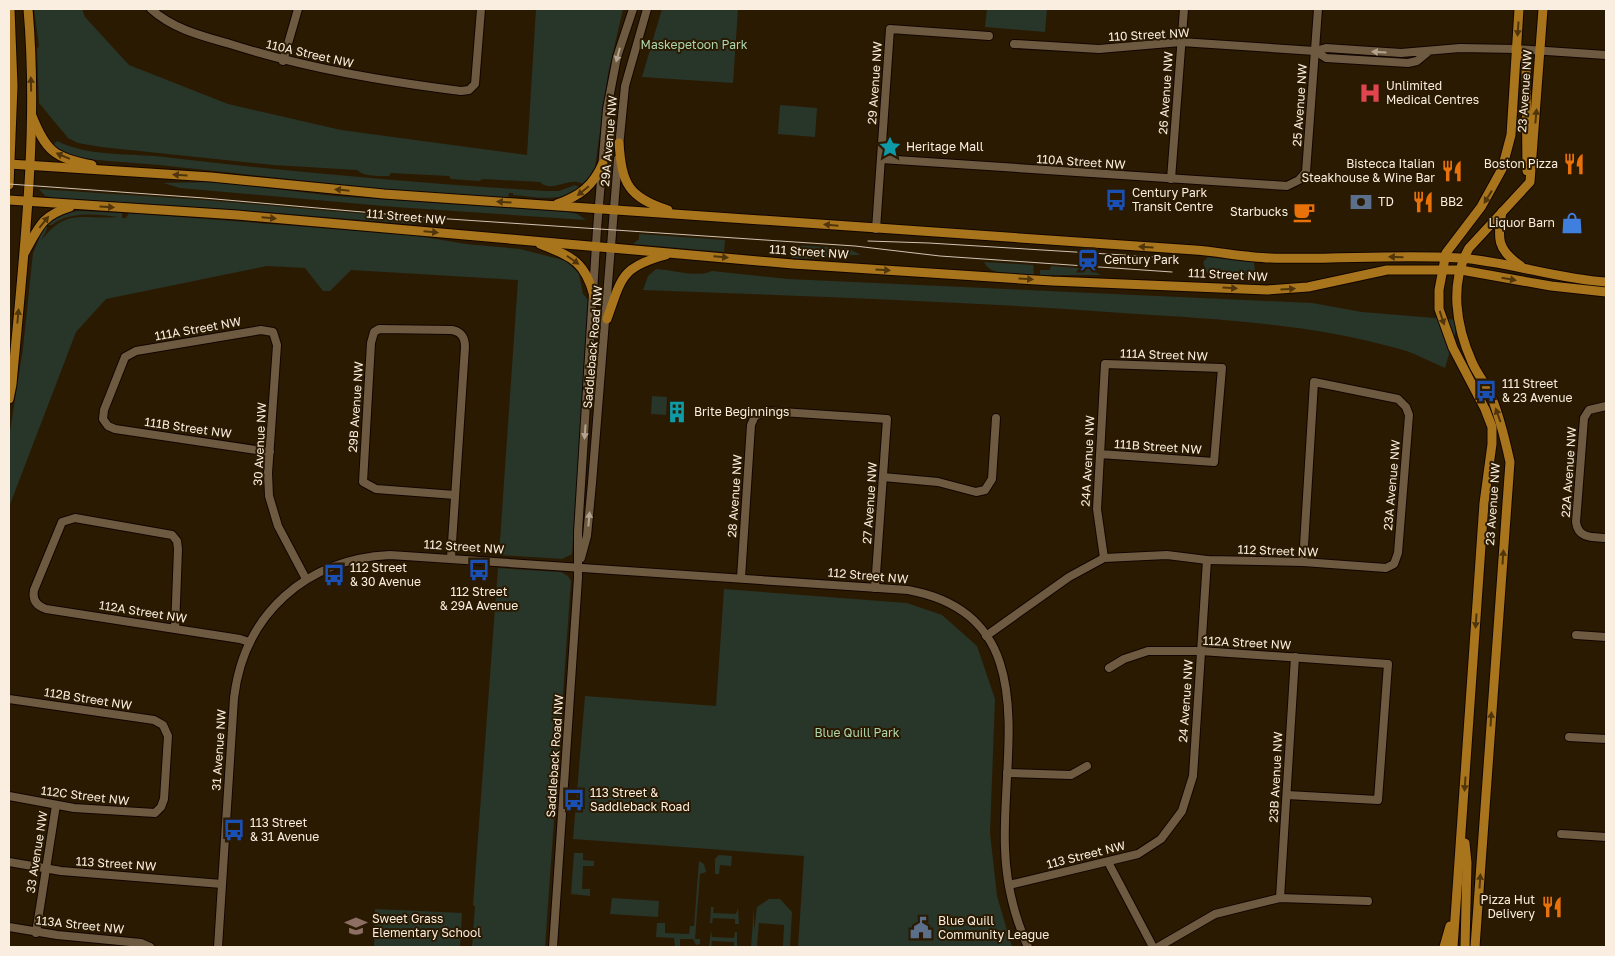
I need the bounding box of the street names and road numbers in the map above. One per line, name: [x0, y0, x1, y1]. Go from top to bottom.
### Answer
street label: 110 Street NW: [1108, 25, 1190, 44]
street label: 110A Street NW: [265, 36, 356, 71]
street label: 29 Avenue NW: [864, 40, 885, 125]
street label: 23 Avenue NW: [1514, 49, 1535, 133]
street label: 26 Avenue NW: [1155, 50, 1176, 135]
street label: 25 Avenue NW: [1289, 63, 1310, 147]
street label: 29A Avenue NW: [597, 94, 620, 187]
street label: 110A Street NW: [1036, 151, 1127, 172]
street label: 111 Street NW: [366, 206, 447, 227]
street label: 111 Street NW: [769, 241, 850, 262]
street label: 111 Street NW: [1188, 265, 1269, 284]
street label: Saddleback Road NW: [580, 284, 605, 409]
street label: 111A Street NW: [153, 313, 243, 344]
street label: 111A Street NW: [1120, 345, 1209, 364]
street label: 29B Avenue NW: [345, 360, 366, 453]
street label: 30 Avenue NW: [250, 401, 269, 486]
street label: 111B Street NW: [144, 414, 233, 441]
street label: 24A Avenue NW: [1078, 415, 1097, 507]
street label: 22A Avenue NW: [1558, 426, 1579, 518]
street label: 111B Street NW: [1114, 436, 1203, 457]
street label: 23A Avenue NW: [1380, 438, 1403, 531]
street label: 28 Avenue NW: [724, 453, 745, 538]
street label: 27 Avenue NW: [859, 461, 880, 545]
street label: 23 Avenue NW: [1482, 462, 1503, 546]
street label: 112 Street NW: [423, 536, 505, 557]
street label: 112 Street NW: [1237, 542, 1319, 559]
street label: 112 Street NW: [827, 565, 909, 587]
street label: 112A Street NW: [98, 597, 189, 626]
street label: 112A Street NW: [1202, 633, 1292, 652]
street label: 24 Avenue NW: [1175, 658, 1196, 743]
street label: 112B Street NW: [43, 684, 134, 713]
street label: Saddleback Road NW: [543, 693, 566, 818]
street label: 31 Avenue NW: [208, 708, 229, 791]
street label: 23B Avenue NW: [1266, 731, 1285, 823]
street label: 112C Street NW: [40, 783, 131, 808]
street label: 33 Avenue NW: [23, 809, 50, 894]
street label: 113 Street NW: [1045, 837, 1127, 872]
street label: 113 Street NW: [75, 853, 157, 874]
street label: 113A Street NW: [35, 912, 125, 937]

